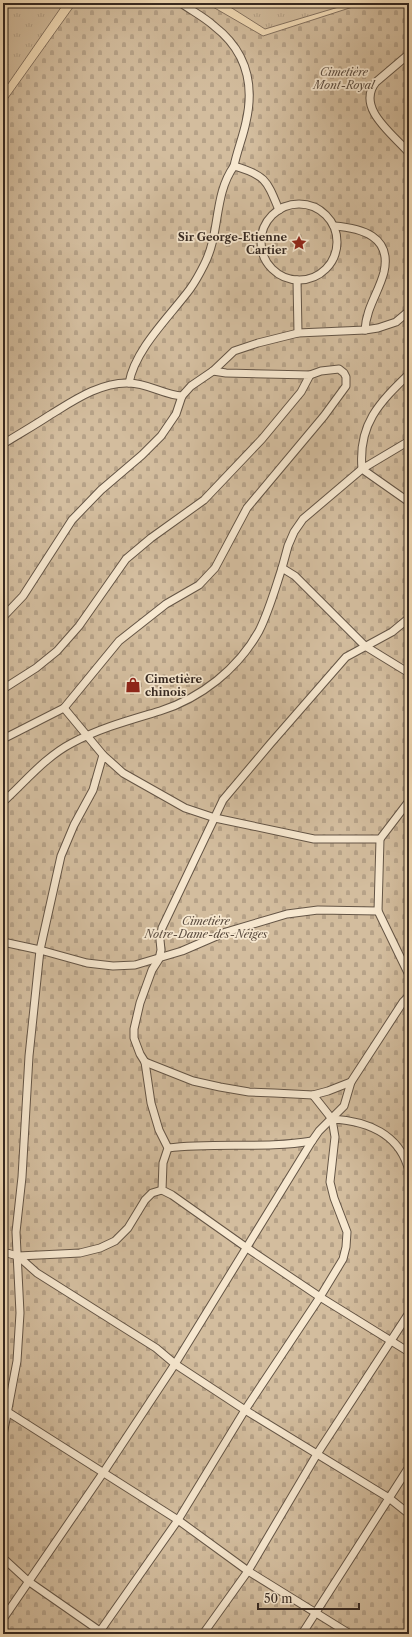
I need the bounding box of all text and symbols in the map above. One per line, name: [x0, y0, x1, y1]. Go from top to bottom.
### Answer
park label: Cimetière Mont-Royal: [312, 65, 376, 92]
place label: Sir George-Etienne Cartier: [178, 230, 288, 257]
place icon: Sir George-Etienne Cartier: [290, 234, 308, 252]
place label: Cimetière chinois: [145, 672, 202, 699]
shop icon: Cimetière chinois: [124, 676, 142, 694]
park label: Cimetière Notre-Dame-des-Neiges: [144, 914, 268, 941]
scale bar: [258, 1585, 359, 1611]
text: 50 m: [264, 1591, 293, 1606]

